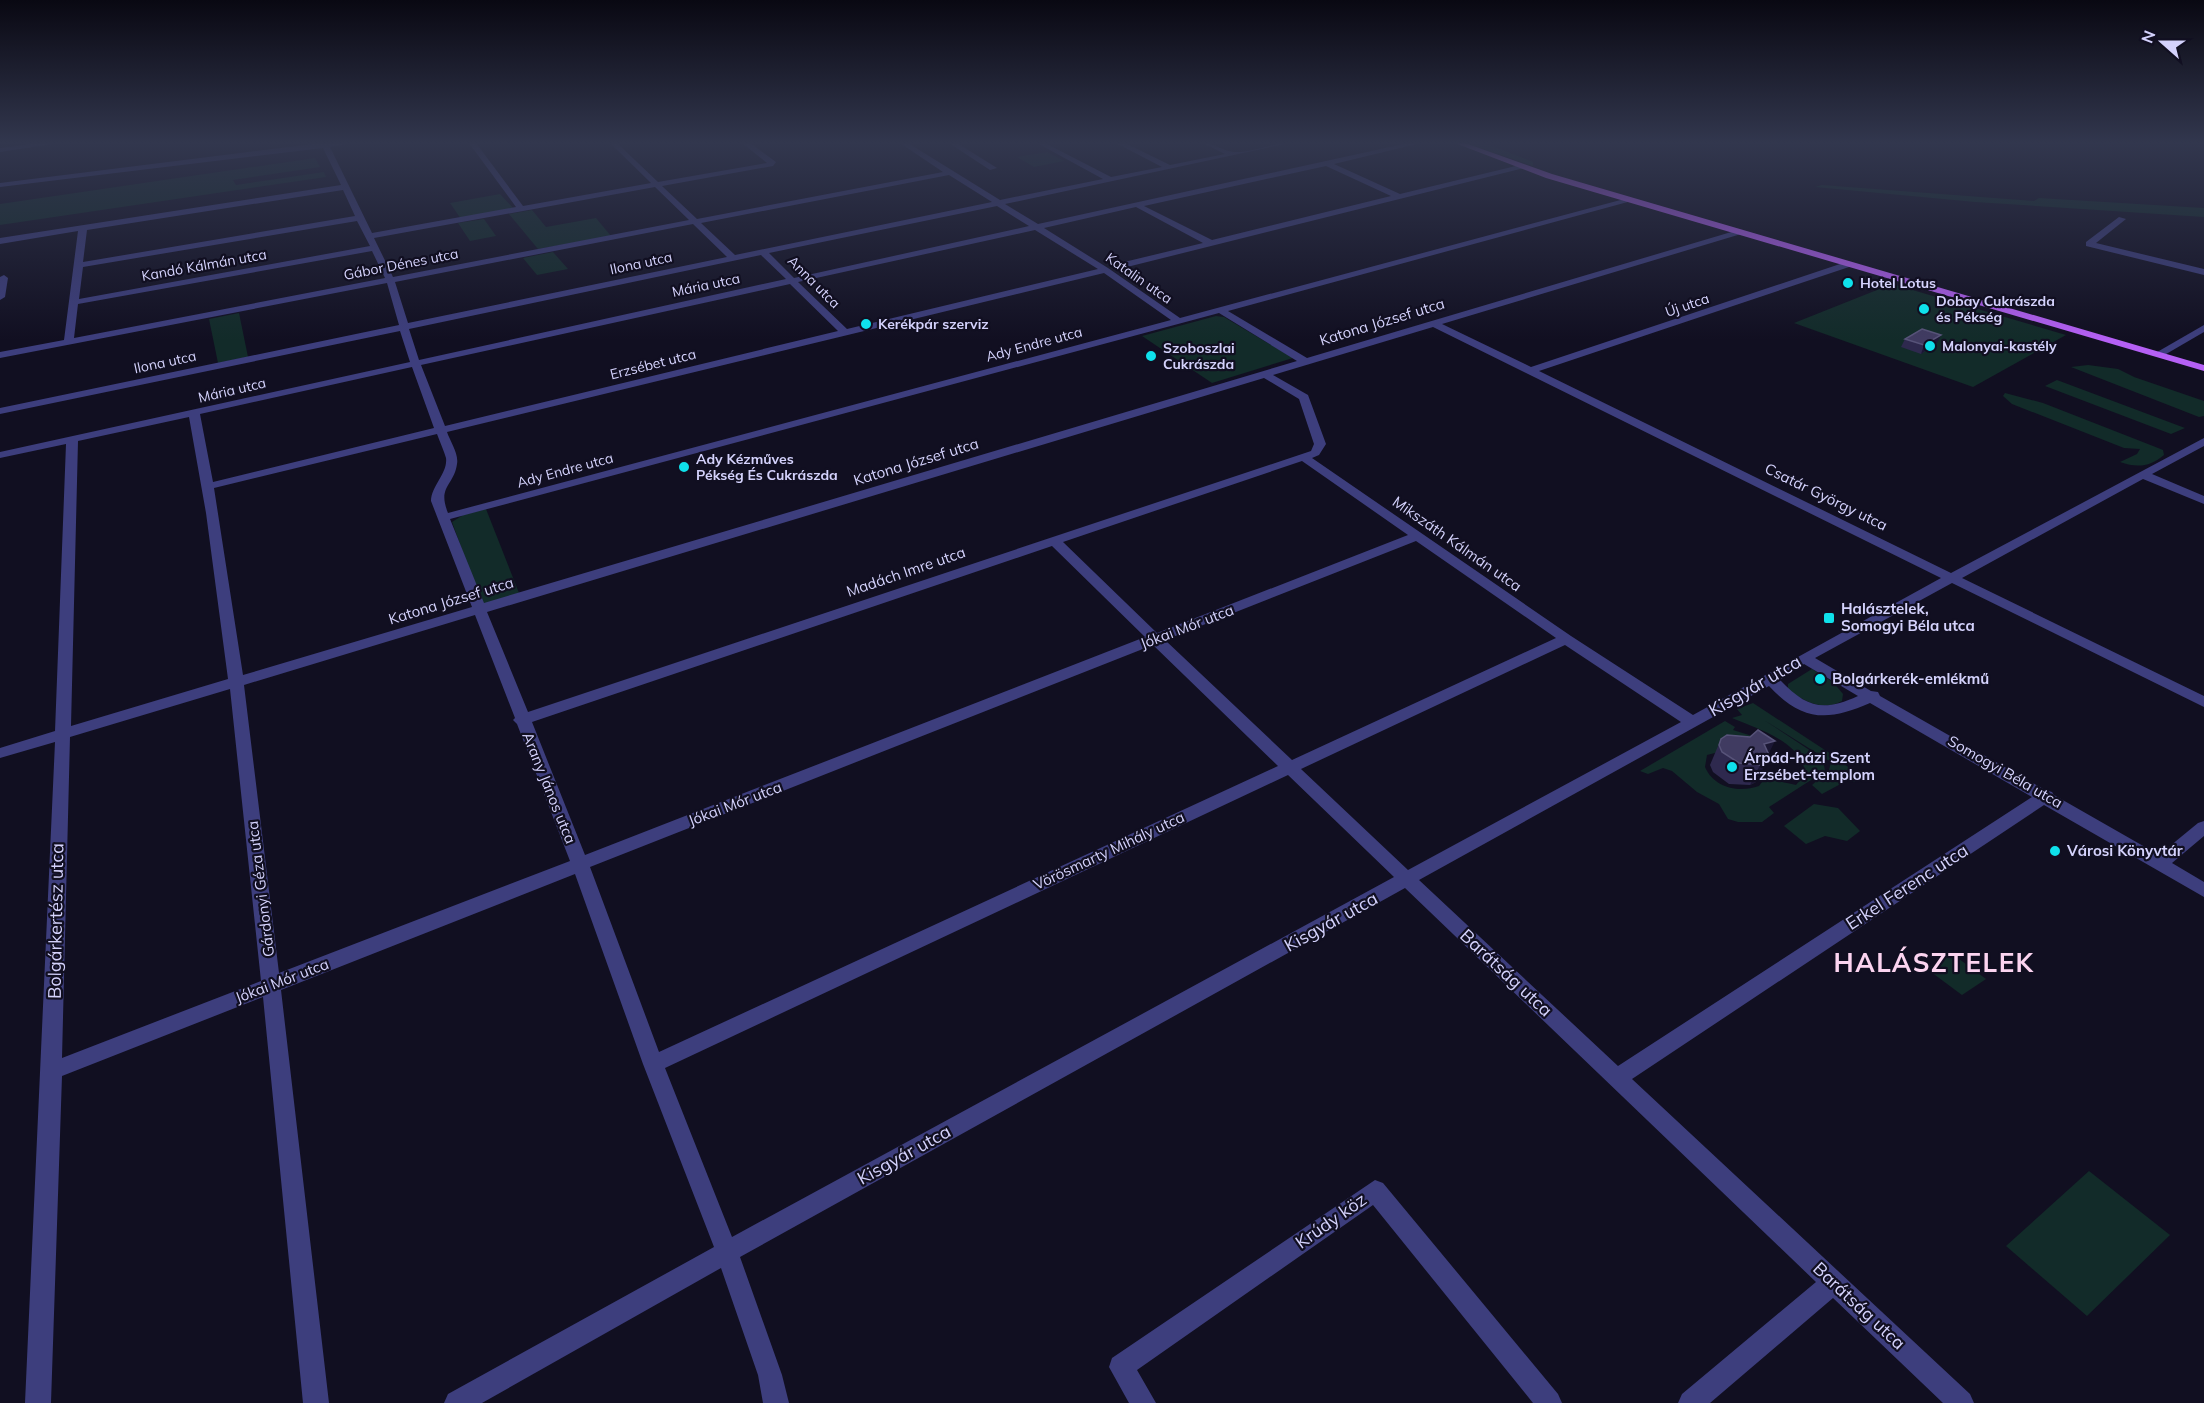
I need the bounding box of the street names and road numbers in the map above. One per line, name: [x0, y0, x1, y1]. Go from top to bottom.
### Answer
street label: Gábor Dénes utca: [342, 244, 460, 284]
street label: Kandó Kálmán utca: [140, 245, 268, 285]
street label: Ilona utca: [608, 248, 674, 278]
street label: Katalin utca: [1102, 248, 1176, 308]
street label: Anna utca: [784, 252, 844, 312]
street label: Mária utca: [670, 269, 742, 301]
street label: Új utca: [1663, 289, 1711, 321]
street label: Katona József utca: [1317, 293, 1447, 350]
street label: Ady Endre utca: [984, 322, 1084, 366]
street label: Erzsébet utca: [608, 345, 698, 383]
street label: Ilona utca: [132, 347, 198, 377]
street label: Mária utca: [196, 373, 268, 407]
street label: Katona József utca: [851, 433, 981, 490]
street label: Ady Endre utca: [515, 448, 615, 492]
street label: Csatár György utca: [1762, 459, 1891, 534]
street label: Mikszáth Kálmán utca: [1389, 492, 1526, 595]
street label: Madách Imre utca: [844, 542, 968, 601]
street label: Katona József utca: [386, 572, 516, 629]
street label: Jókai Mór utca: [1137, 600, 1236, 653]
street label: Kisgyár utca: [1704, 650, 1805, 721]
street label: Arany János utca: [518, 729, 581, 846]
street label: Somogyi Béla utca: [1945, 731, 2066, 812]
street label: Jókai Mór utca: [685, 777, 784, 830]
street label: Vörösmarty Mihály utca: [1030, 807, 1187, 894]
street label: Gárdonyi Géza utca: [243, 820, 278, 958]
street label: Erkel Ferenc utca: [1841, 839, 1972, 935]
street label: Bolgárkertész utca: [43, 843, 68, 999]
street label: Kisgyár utca: [1280, 886, 1382, 957]
street label: Barátság utca: [1455, 924, 1557, 1021]
street label: Jókai Mór utca: [232, 954, 331, 1007]
street label: Kisgyár utca: [853, 1119, 955, 1190]
street label: Krúdy köz: [1291, 1188, 1371, 1254]
street label: Barátság utca: [1808, 1257, 1910, 1354]

